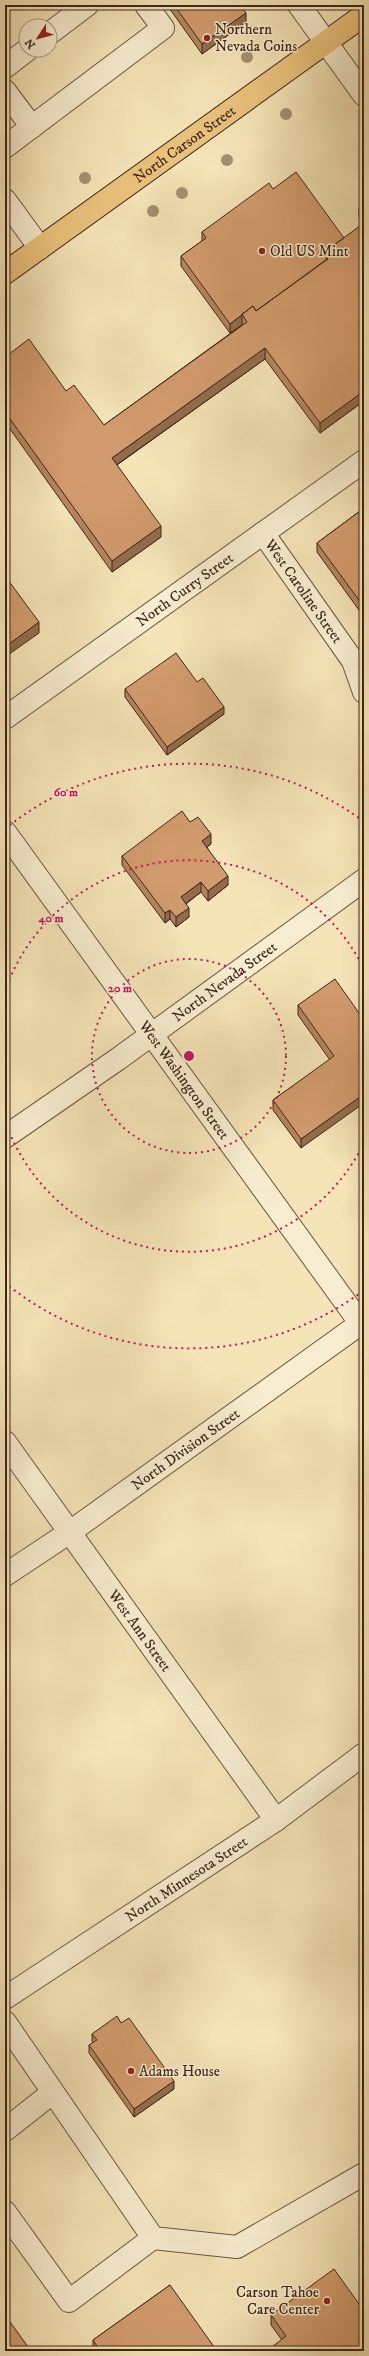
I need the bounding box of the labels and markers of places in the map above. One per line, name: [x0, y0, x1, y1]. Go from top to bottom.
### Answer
place label: Northern Nevada Coins: [215, 20, 297, 56]
marker: Northern Nevada Coins: [202, 33, 212, 43]
place label: Old US Mint: [270, 242, 349, 261]
marker: Old US Mint: [257, 246, 267, 256]
centre of rings: [182, 1049, 196, 1063]
place label: Adams House: [139, 2062, 220, 2081]
marker: Adams House: [126, 2066, 136, 2076]
place label: Carson Tahoe Care Center: [236, 2283, 319, 2319]
marker: Carson Tahoe Care Center: [322, 2296, 332, 2306]

